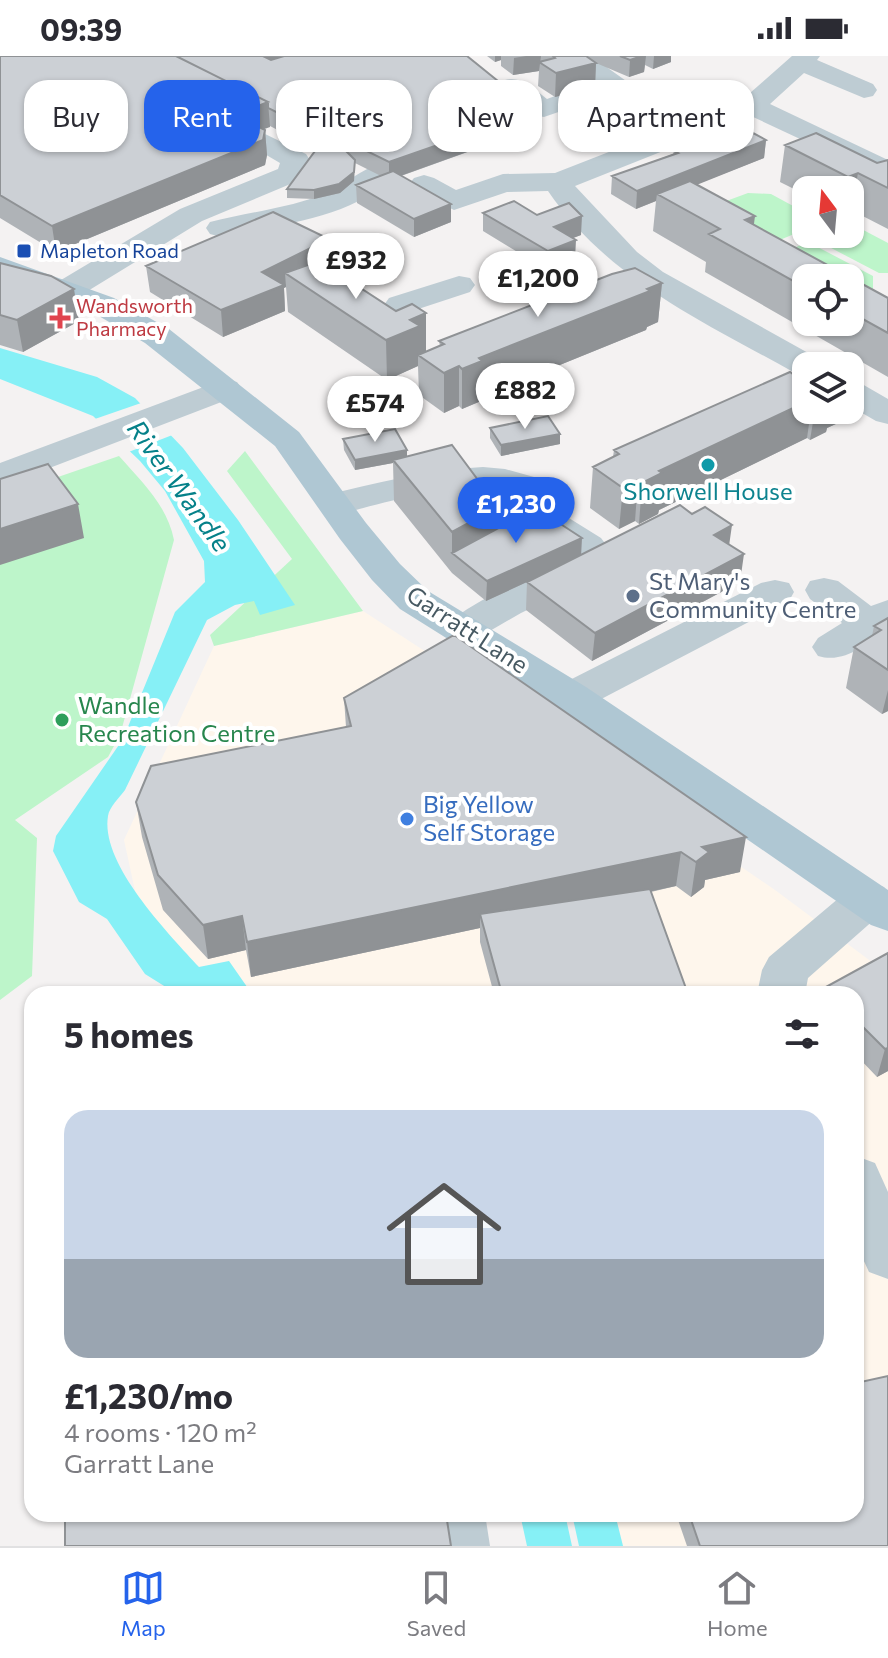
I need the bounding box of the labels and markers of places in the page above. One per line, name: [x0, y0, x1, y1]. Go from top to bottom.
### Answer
pin: £932: [309, 233, 403, 301]
place label: Mapleton Road: [40, 238, 179, 262]
marker: Mapleton Road: [15, 242, 33, 260]
pin: £1,200: [473, 251, 603, 319]
place label: Wandsworth Pharmacy: [76, 293, 193, 340]
marker: Wandsworth Pharmacy: [51, 309, 69, 327]
pin: £882: [478, 363, 572, 431]
pin: £574: [328, 376, 422, 444]
marker: Shorwell House: [699, 456, 717, 474]
place label: Shorwell House: [623, 476, 793, 505]
pin: £1,230: [451, 477, 581, 545]
place label: St Mary's Community Centre: [649, 566, 856, 623]
marker: St Mary's Community Centre: [624, 587, 642, 605]
place label: Wandle Recreation Centre: [78, 690, 275, 747]
marker: Wandle Recreation Centre: [53, 711, 71, 729]
place label: Big Yellow Self Storage: [423, 789, 555, 846]
marker: Big Yellow Self Storage: [398, 810, 416, 828]

